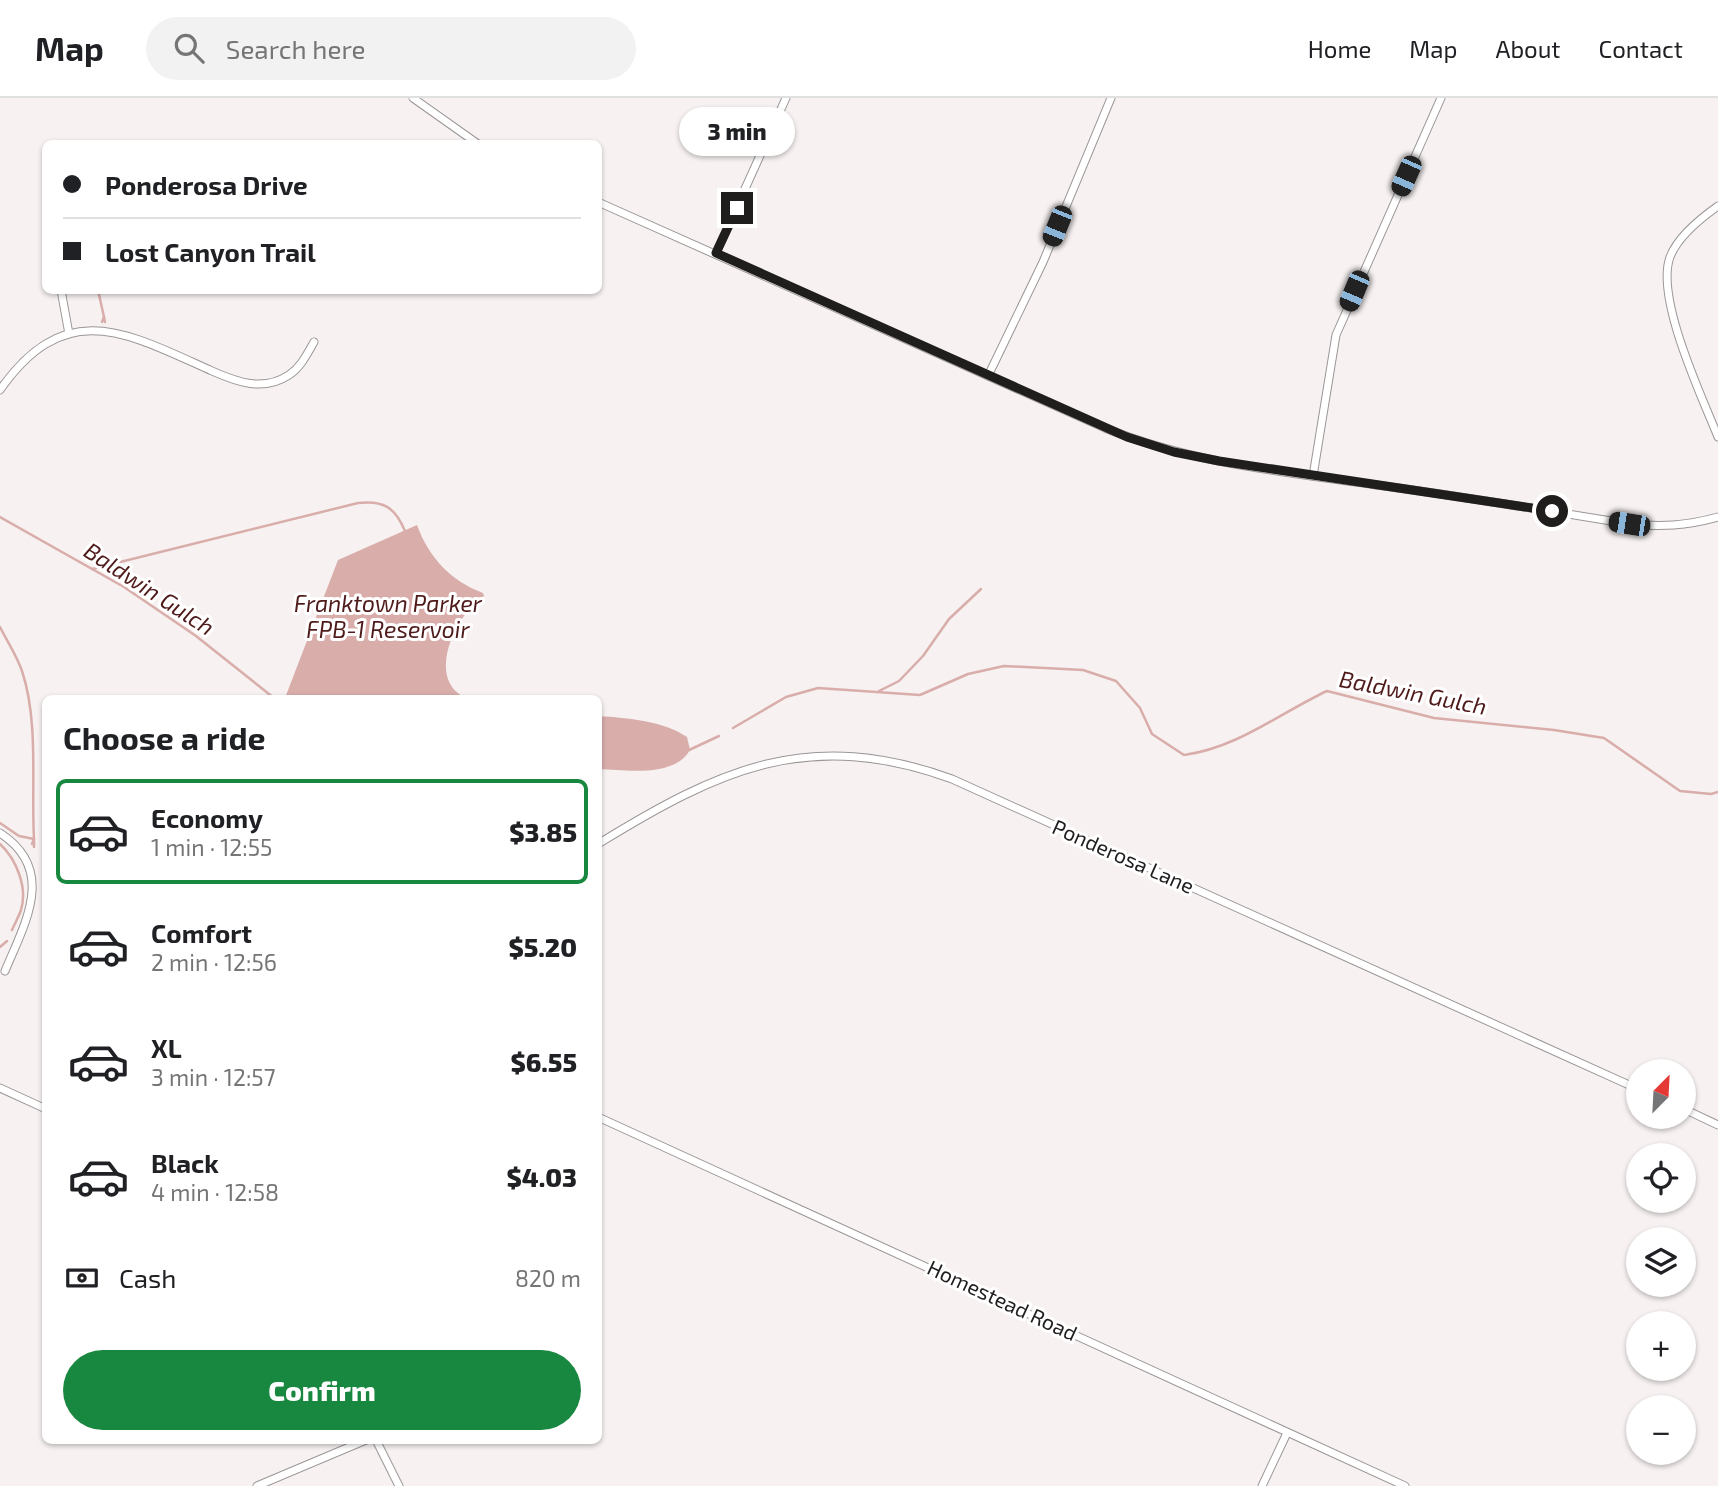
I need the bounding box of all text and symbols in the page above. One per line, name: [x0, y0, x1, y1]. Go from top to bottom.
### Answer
search box: [146, 17, 636, 80]
text: Map: [35, 28, 104, 68]
icon: search: [170, 29, 208, 67]
text: Search here: [226, 33, 365, 64]
text: Home: [1308, 34, 1371, 63]
text: Map: [1409, 34, 1457, 63]
text: About: [1495, 34, 1561, 63]
text: Contact: [1599, 34, 1683, 63]
callout: 3 min: [679, 106, 795, 155]
text: 3 min: [707, 117, 767, 145]
car: [1388, 153, 1425, 199]
text: Ponderosa Drive: [105, 169, 308, 200]
route end: [721, 192, 753, 224]
car: [1040, 203, 1075, 249]
text: Lost Canyon Trail: [105, 236, 316, 267]
car: [1337, 268, 1372, 314]
route start: [1536, 495, 1568, 527]
car: [1607, 510, 1652, 538]
water label: Baldwin Gulch: [79, 536, 220, 641]
water label: Franktown Parker FPB-1 Reservoir: [294, 589, 483, 643]
water label: Baldwin Gulch: [1337, 664, 1489, 720]
text: Choose a ride: [63, 718, 266, 756]
icon: car: [67, 800, 130, 863]
text: Economy: [151, 802, 263, 833]
street label: Ponderosa Lane: [1049, 813, 1198, 898]
text: $3.85: [509, 816, 577, 847]
text: 1 min · 12:55: [151, 833, 272, 861]
icon: car: [67, 915, 130, 978]
text: Comfort: [151, 917, 252, 948]
text: $5.20: [508, 931, 577, 962]
text: 2 min · 12:56: [151, 948, 277, 976]
icon: car: [67, 1030, 130, 1093]
text: XL: [151, 1032, 182, 1063]
text: $6.55: [510, 1046, 577, 1077]
north arrow: [1626, 1059, 1696, 1129]
map controls: [1626, 1059, 1696, 1465]
text: 3 min · 12:57: [151, 1063, 275, 1091]
button: locate: [1626, 1143, 1696, 1213]
icon: car: [67, 1145, 130, 1208]
text: Black: [151, 1147, 219, 1178]
text: $4.03: [507, 1161, 577, 1192]
text: 4 min · 12:58: [151, 1178, 279, 1206]
button: layers: [1626, 1227, 1696, 1297]
street label: Homestead Road: [924, 1254, 1081, 1345]
icon: cash: [63, 1259, 101, 1297]
text: Cash: [119, 1262, 176, 1293]
text: 820 m: [515, 1264, 581, 1292]
button: +: [1626, 1311, 1696, 1381]
button: Confirm: [63, 1350, 581, 1430]
button: −: [1626, 1395, 1696, 1465]

